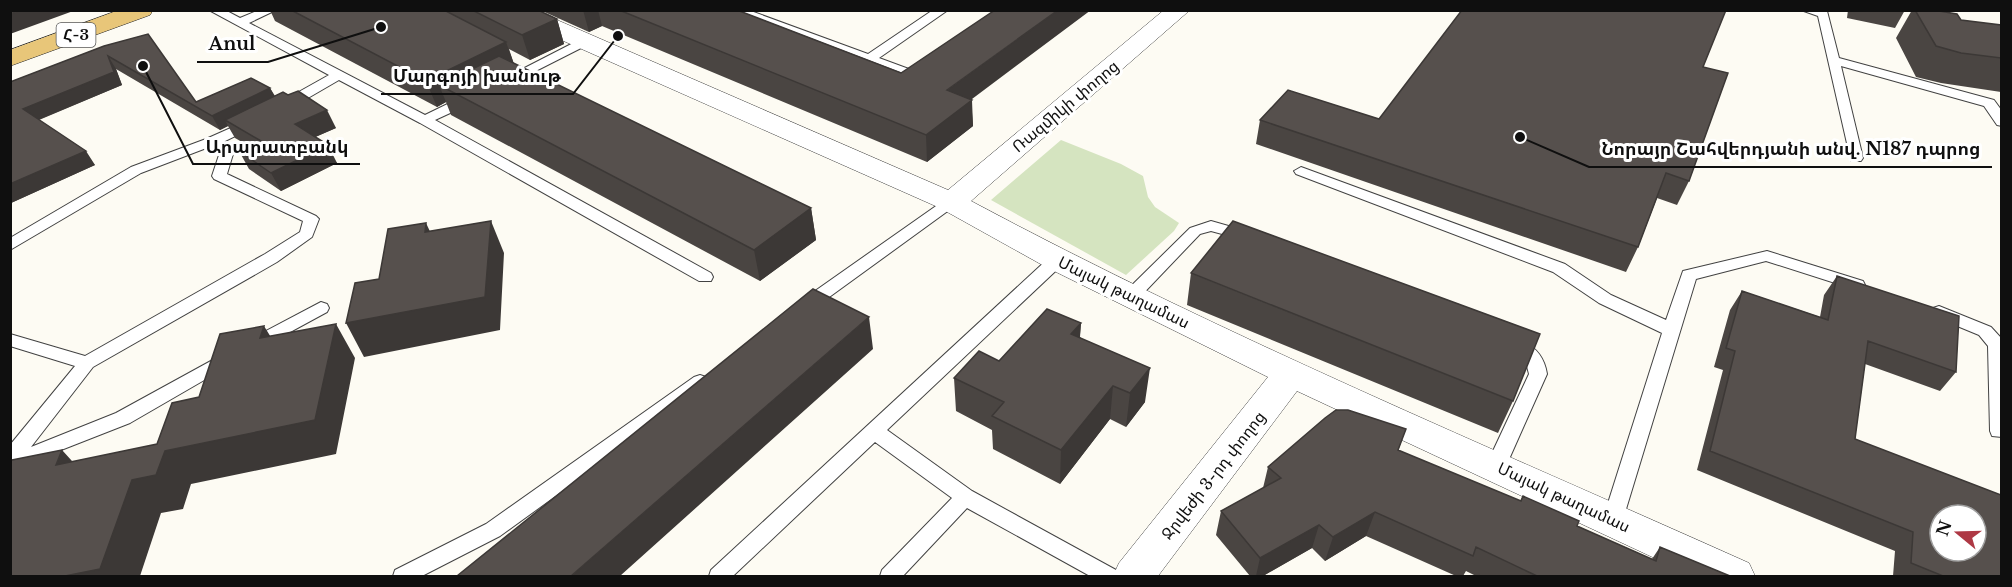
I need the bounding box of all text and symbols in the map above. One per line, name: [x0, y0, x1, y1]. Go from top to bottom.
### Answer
road number: Հ-3: [56, 23, 96, 47]
callout: Anul: [197, 26, 268, 62]
text: Anul: [208, 33, 256, 55]
street label: Ռազմիկի փողոց: [1008, 56, 1122, 156]
callout: Մարգոյի խանութ: [381, 58, 573, 94]
text: Մարգոյի խանութ: [393, 65, 561, 87]
callout: Արարատբանկ: [193, 128, 360, 164]
callout: Նորայր Շահվերդյանի անվ. N187 դպրոց: [1589, 131, 1992, 167]
text: Արարատբանկ: [206, 136, 348, 158]
text: Նորայր Շահվերդյանի անվ. N187 դպրոց: [1601, 138, 1981, 160]
street label: Մայակ թաղամաս: [1055, 251, 1193, 333]
street label: Ջրվեժի 3-րդ փողոց: [1157, 407, 1269, 543]
street label: Մայակ թաղամաս: [1495, 458, 1633, 536]
north arrow: [1928, 503, 1988, 563]
text: N: [1932, 518, 1956, 538]

